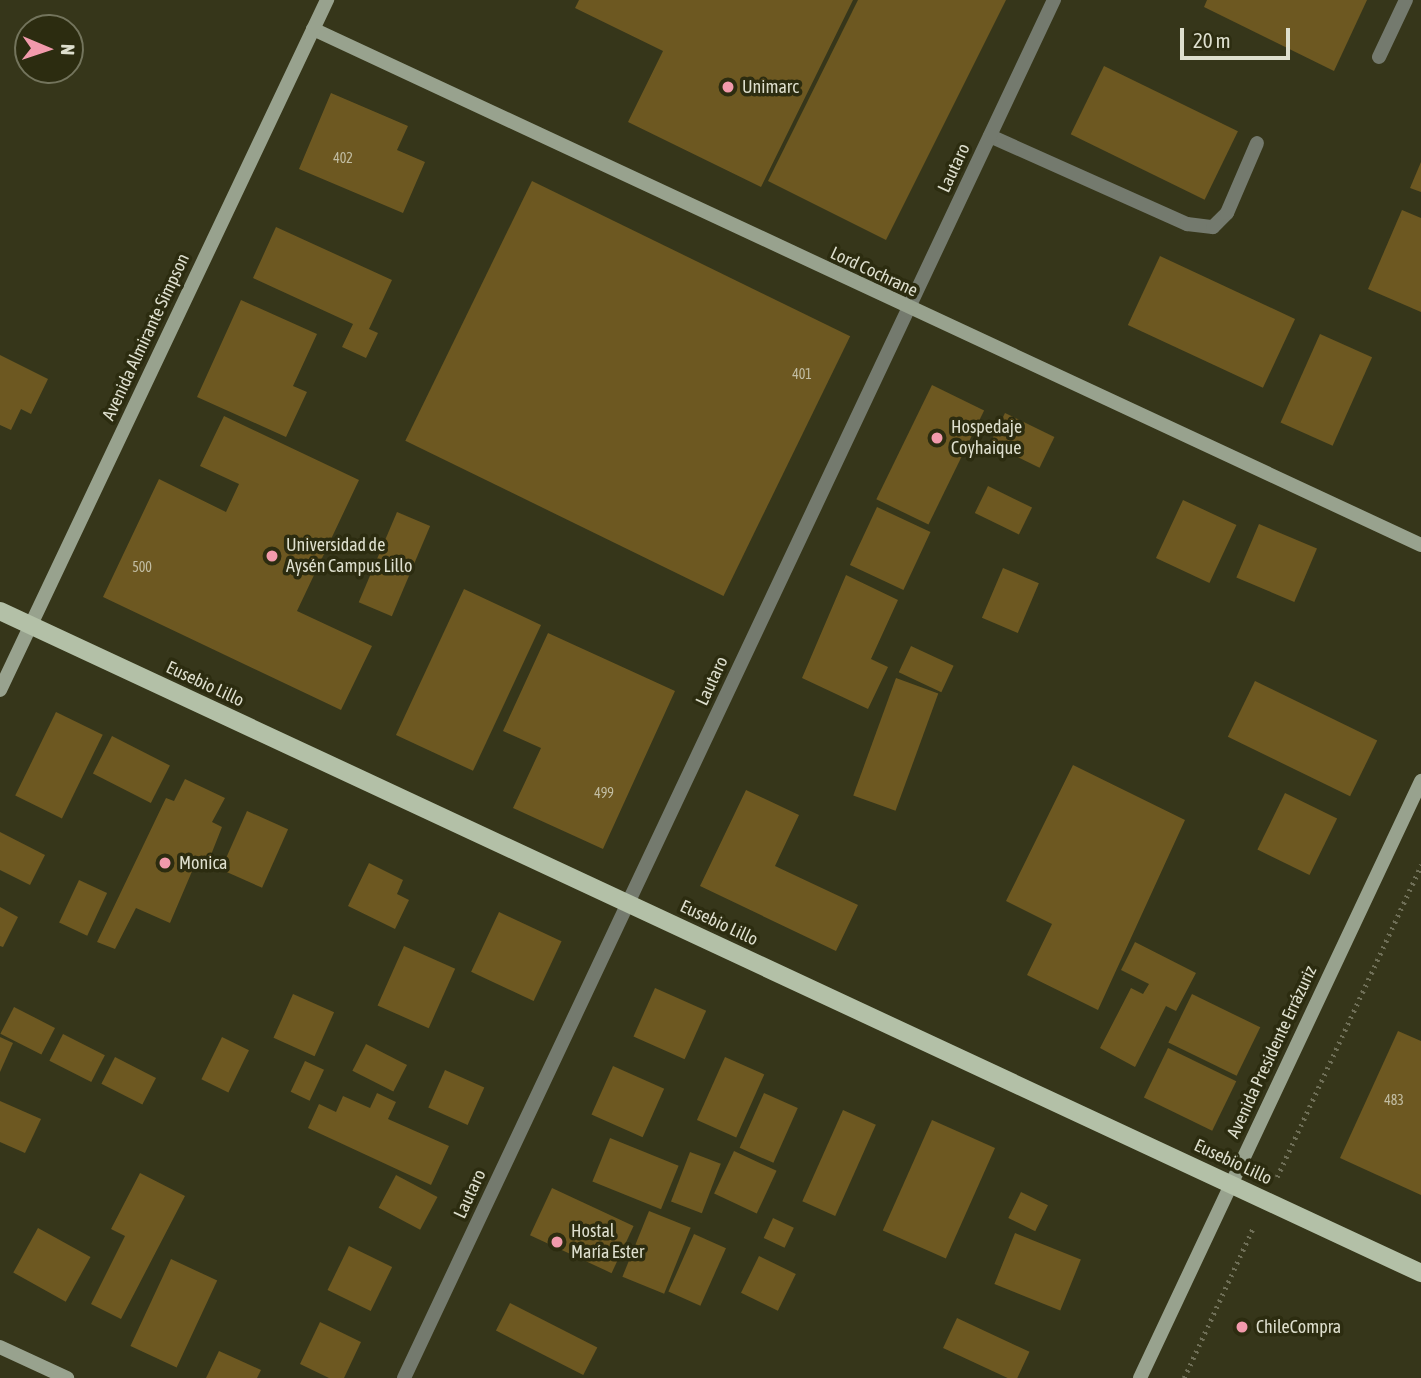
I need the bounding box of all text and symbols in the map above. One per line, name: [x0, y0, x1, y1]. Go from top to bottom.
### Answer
north arrow: [14, 14, 84, 84]
scale bar: [1183, 14, 1293, 58]
text: 20 m: [1193, 28, 1231, 52]
text: N: [57, 44, 79, 56]
place label: Unimarc: [742, 76, 799, 98]
marker: Unimarc: [720, 79, 736, 95]
street label: Lautaro: [933, 140, 975, 196]
house number: 402: [333, 150, 353, 166]
street label: Lord Cochrane: [827, 242, 921, 302]
street label: Avenida Almirante Simpson: [98, 250, 194, 424]
house number: 401: [792, 366, 812, 382]
place label: Hospedaje Coyhaique: [951, 417, 1022, 460]
marker: Hospedaje Coyhaique: [929, 430, 945, 446]
place label: Universidad de Aysén Campus Lillo: [286, 535, 412, 578]
marker: Universidad de Aysén Campus Lillo: [264, 548, 280, 564]
house number: 500: [132, 559, 152, 575]
street label: Lautaro: [691, 653, 733, 709]
street label: Eusebio Lillo: [163, 657, 247, 711]
house number: 499: [594, 785, 614, 801]
place label: Monica: [179, 852, 227, 874]
marker: Monica: [157, 855, 173, 871]
street label: Eusebio Lillo: [677, 896, 761, 950]
street label: Avenida Presidente Errázuriz: [1223, 962, 1321, 1142]
house number: 483: [1384, 1092, 1404, 1108]
street label: Eusebio Lillo: [1191, 1135, 1275, 1189]
street label: Lautaro: [449, 1166, 491, 1222]
place label: Hostal María Ester: [571, 1221, 644, 1264]
marker: Hostal María Ester: [549, 1234, 565, 1250]
place label: ChileCompra: [1256, 1316, 1341, 1338]
marker: ChileCompra: [1234, 1319, 1250, 1335]

